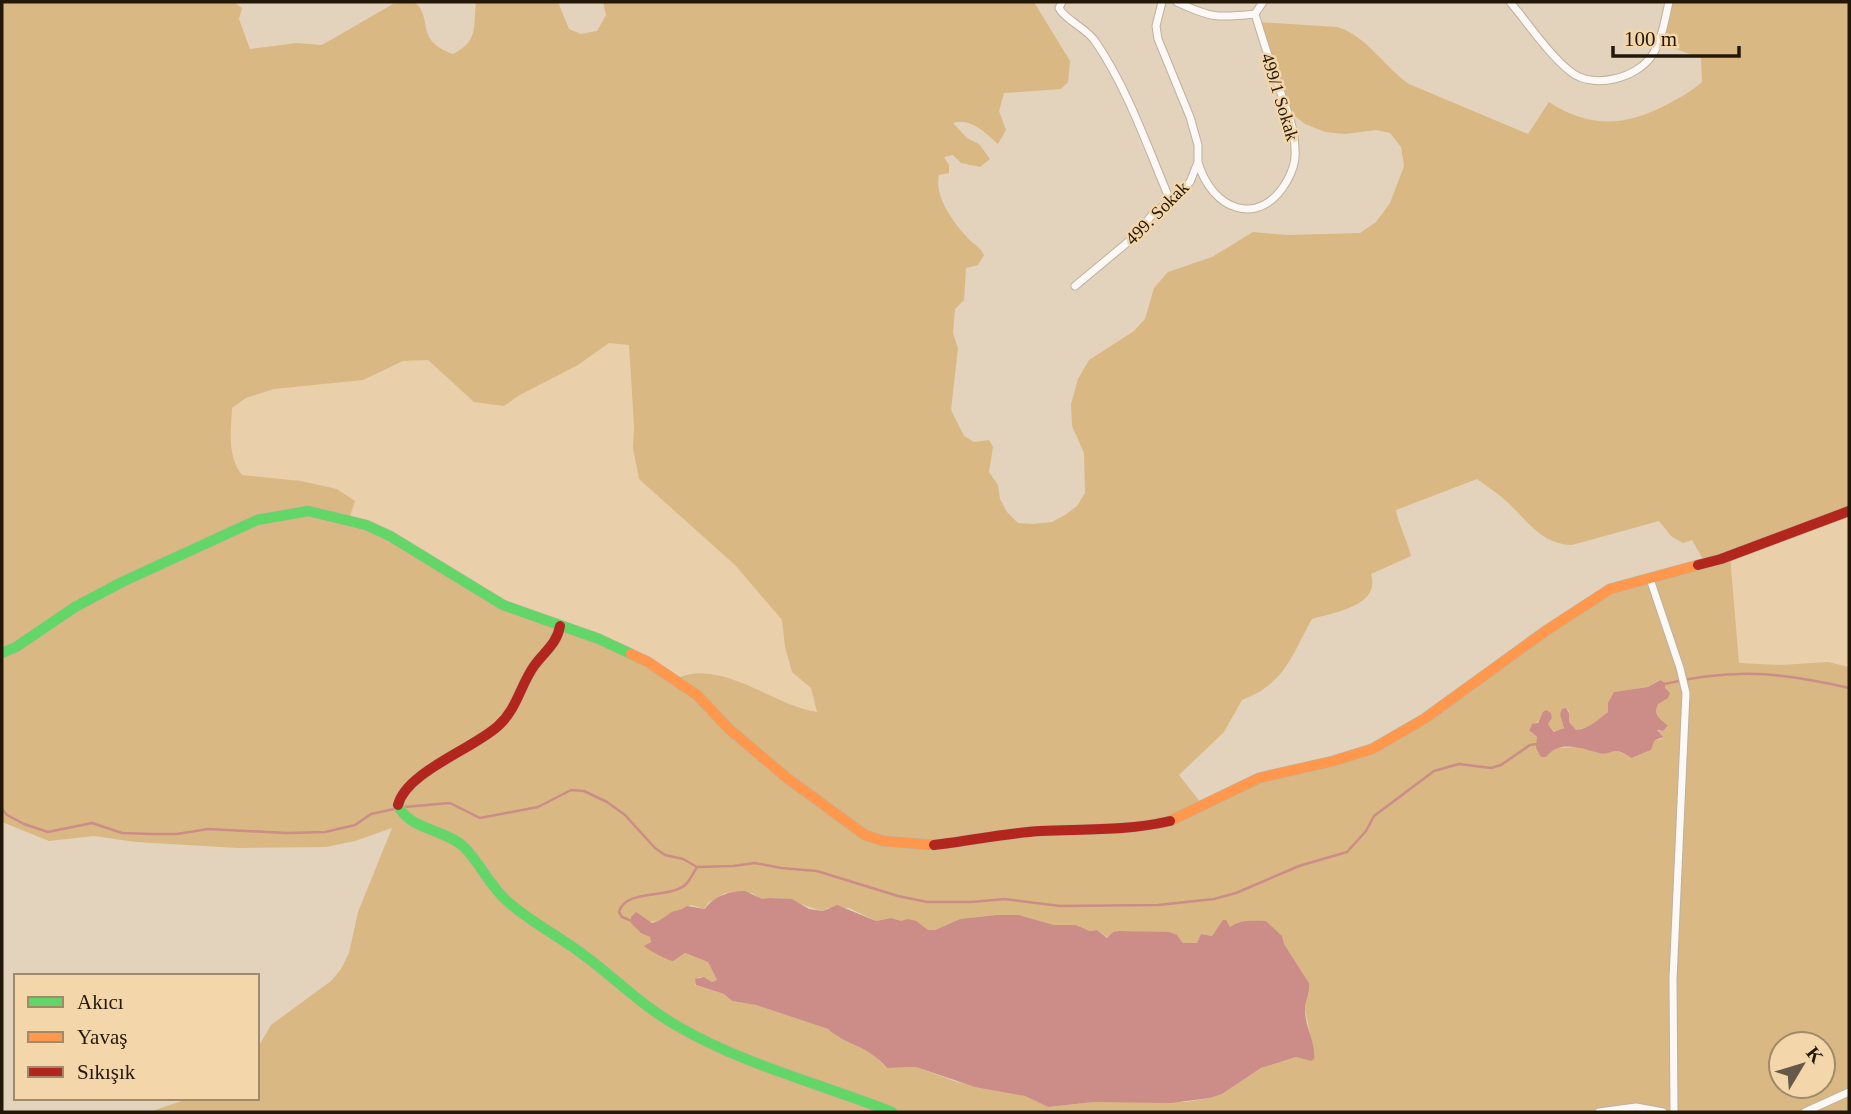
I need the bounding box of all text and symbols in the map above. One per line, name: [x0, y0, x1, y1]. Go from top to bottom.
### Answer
scale bar: [1613, 14, 1739, 58]
text: 100 m: [1624, 27, 1677, 51]
street label: 499/1 Sokak: [1257, 51, 1303, 143]
street label: 499. Sokak: [1121, 177, 1193, 249]
legend: [14, 974, 259, 1100]
text: Akıcı: [77, 990, 124, 1014]
text: Yavaş: [77, 1025, 127, 1049]
north arrow: [1767, 1030, 1837, 1100]
text: K: [1802, 1043, 1828, 1067]
text: Sıkışık: [77, 1060, 136, 1084]

